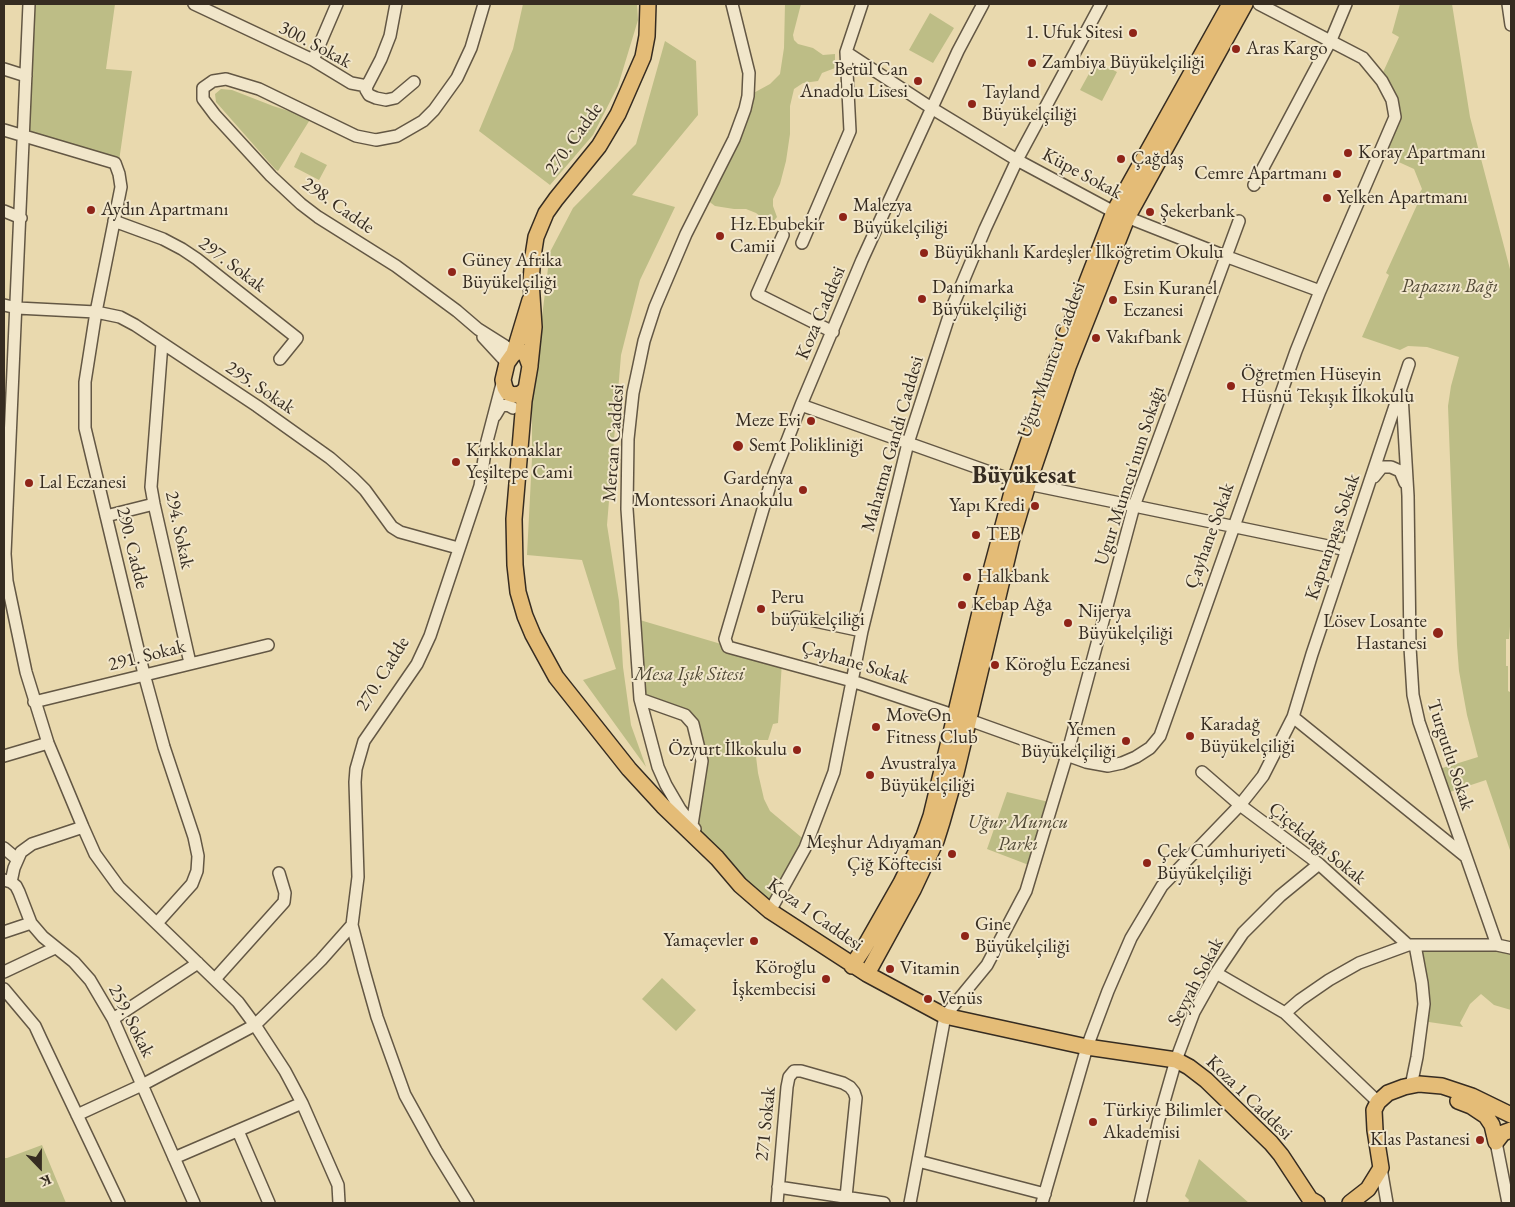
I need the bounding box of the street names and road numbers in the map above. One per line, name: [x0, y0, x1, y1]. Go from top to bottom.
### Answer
street label: 300. Sokak: [275, 16, 355, 74]
street label: 270. Cadde: [540, 99, 608, 179]
street label: Küpe Sokak: [1038, 143, 1126, 205]
street label: 298. Cadde: [297, 173, 379, 239]
street label: 297. Sokak: [194, 232, 270, 298]
street label: Koza Caddesi: [791, 263, 851, 363]
street label: Uğur Mumcu Caddesi: [1013, 279, 1091, 441]
street label: Mahatma Gandi Caddesi: [857, 353, 929, 535]
street label: 295. Sokak: [221, 356, 299, 420]
street label: Mercan Caddesi: [599, 383, 629, 503]
street label: Ugur Mumcu'nun Sokağı: [1090, 383, 1170, 569]
street label: Kaptanpaşa Sokak: [1301, 471, 1365, 603]
street label: Çayhane Sokak: [1180, 480, 1240, 592]
street label: 294. Sokak: [160, 489, 198, 571]
street label: 290. Cadde: [111, 505, 153, 591]
street label: 270. Cadde: [351, 633, 415, 715]
street label: 291. Sokak: [106, 635, 188, 677]
street label: Çayhane Sokak: [799, 636, 911, 690]
street label: Turgutlu Sokak: [1421, 697, 1479, 813]
street label: Çiçekdağı Sokak: [1264, 798, 1370, 890]
street label: Koza 1 Caddesi: [763, 874, 867, 956]
street label: Seyyah Sokak: [1163, 934, 1229, 1030]
street label: 259. Sokak: [103, 981, 159, 1061]
street label: Koza 1 Caddesi: [1201, 1051, 1297, 1145]
street label: 271 Sokak: [751, 1086, 781, 1162]

